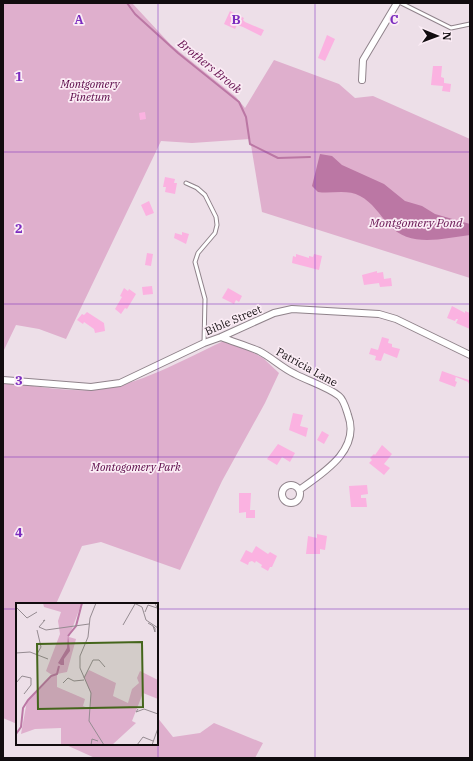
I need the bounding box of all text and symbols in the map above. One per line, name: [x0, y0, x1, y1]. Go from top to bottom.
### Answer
text: A: [74, 11, 84, 28]
text: B: [231, 11, 241, 28]
text: C: [390, 11, 399, 28]
north arrow: [417, 16, 457, 56]
text: N: [440, 32, 454, 41]
water label: Brothers Brook: [174, 35, 245, 97]
text: 1: [15, 68, 23, 85]
park label: Montgomery Pinetum: [59, 77, 121, 104]
water label: Montgomery Pond: [368, 215, 463, 230]
text: 2: [15, 220, 23, 237]
street label: Bible Street: [203, 302, 263, 338]
street label: Patricia Lane: [274, 344, 340, 390]
text: 3: [15, 372, 23, 389]
park label: Montogomery Park: [90, 460, 181, 474]
text: 4: [15, 524, 23, 541]
inset map: [16, 603, 158, 745]

